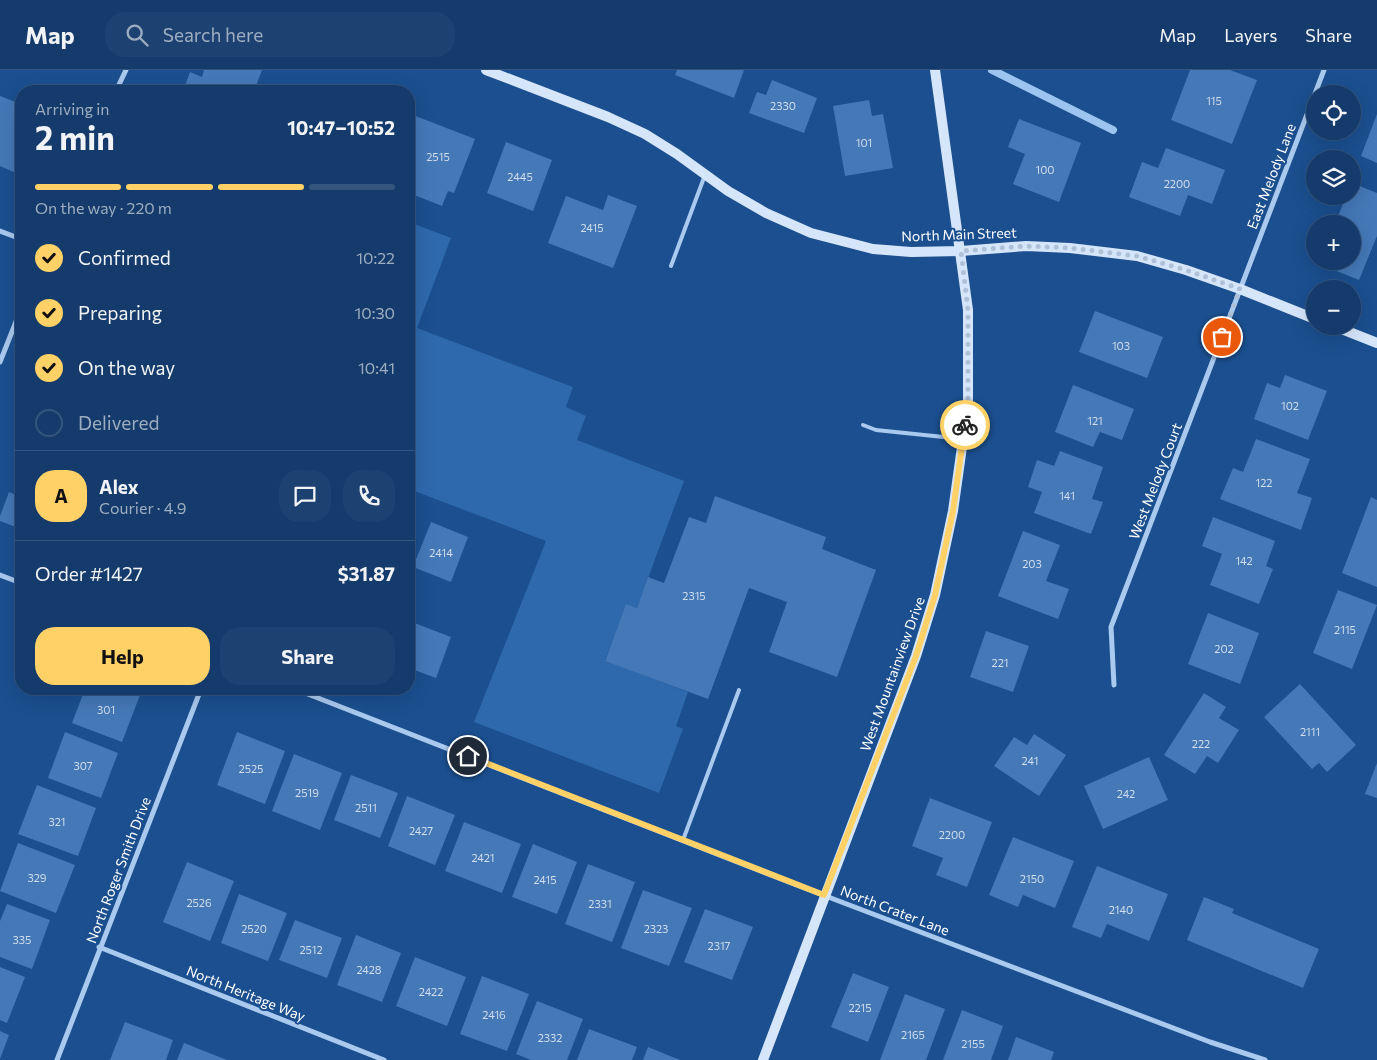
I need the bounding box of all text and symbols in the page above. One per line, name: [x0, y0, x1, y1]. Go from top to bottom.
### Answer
search box: [105, 12, 455, 57]
text: Map: [25, 20, 75, 49]
icon: search: [123, 21, 151, 49]
text: Search here: [163, 23, 263, 46]
text: Map: [1159, 24, 1196, 46]
text: Layers: [1224, 24, 1277, 46]
text: Share: [1305, 24, 1352, 46]
map controls: [1306, 85, 1361, 335]
button: locate: [1306, 85, 1361, 140]
house number: 115: [1206, 94, 1222, 107]
text: Arriving in: [35, 99, 109, 118]
house number: 2330: [770, 99, 796, 112]
text: 10:47–10:52: [287, 116, 395, 139]
text: 2 min: [35, 117, 115, 157]
street label: East Melody Lane: [1243, 121, 1299, 231]
house number: 101: [856, 136, 872, 149]
house number: 2515: [426, 150, 450, 163]
button: layers: [1306, 150, 1361, 205]
house number: 100: [1035, 163, 1055, 176]
house number: 2445: [507, 170, 533, 183]
house number: 2200: [1164, 177, 1190, 190]
text: On the way · 220 m: [35, 198, 172, 217]
button: +: [1306, 215, 1361, 270]
house number: 2415: [580, 221, 604, 234]
street label: North Main Street: [901, 223, 1017, 245]
icon: check: [35, 244, 63, 272]
text: Confirmed: [78, 246, 171, 269]
text: 10:22: [356, 248, 395, 267]
button: −: [1306, 280, 1361, 335]
icon: check: [35, 299, 63, 327]
text: Preparing: [78, 301, 162, 324]
text: 10:30: [354, 303, 395, 322]
pin: [1201, 316, 1243, 358]
icon: bag: [1208, 323, 1236, 351]
house number: 103: [1112, 339, 1130, 352]
icon: check: [35, 354, 63, 382]
text: On the way: [78, 356, 175, 379]
text: 10:41: [358, 358, 395, 377]
house number: 102: [1281, 399, 1299, 412]
courier: [940, 400, 990, 450]
text: Delivered: [78, 411, 159, 434]
icon: bike: [951, 411, 979, 439]
house number: 121: [1087, 414, 1103, 427]
street label: West Melody Court: [1125, 420, 1185, 542]
button: chat: [279, 470, 331, 522]
button: phone: [343, 470, 395, 522]
text: Alex: [99, 475, 139, 498]
house number: 122: [1256, 476, 1272, 489]
text: A: [54, 484, 68, 507]
house number: 141: [1059, 489, 1075, 502]
text: Courier · 4.9: [99, 498, 186, 517]
house number: 2414: [429, 546, 453, 559]
house number: 142: [1235, 554, 1253, 567]
house number: 203: [1022, 557, 1042, 570]
text: Order #1427: [35, 562, 143, 585]
text: $31.87: [338, 562, 395, 585]
house number: 2315: [682, 589, 706, 602]
street label: West Mountainview Drive: [856, 594, 928, 754]
house number: 2115: [1334, 623, 1356, 636]
button: Help: [35, 627, 210, 685]
button: Share: [220, 627, 395, 685]
house number: 202: [1214, 642, 1234, 655]
house number: 221: [992, 656, 1008, 669]
house number: 301: [97, 703, 115, 716]
house number: 2111: [1300, 725, 1320, 738]
pin: [447, 735, 489, 777]
house number: 222: [1192, 737, 1210, 750]
icon: home: [454, 742, 482, 770]
house number: 241: [1022, 754, 1038, 767]
house number: 307: [73, 759, 93, 772]
house number: 2525: [239, 762, 263, 775]
house number: 2519: [295, 786, 319, 799]
house number: 242: [1117, 787, 1135, 800]
street label: North Roger Smith Drive: [82, 794, 154, 946]
house number: 2511: [355, 801, 377, 814]
house number: 321: [48, 815, 66, 828]
house number: 2427: [409, 824, 433, 837]
house number: 2200: [939, 828, 965, 841]
house number: 2421: [471, 851, 495, 864]
house number: 329: [28, 871, 47, 884]
house number: 2150: [1020, 872, 1044, 885]
house number: 2415: [533, 873, 557, 886]
street label: North Crater Lane: [838, 881, 952, 939]
house number: 2526: [186, 896, 212, 909]
house number: 2331: [588, 897, 612, 910]
house number: 2140: [1109, 903, 1133, 916]
house number: 2520: [241, 922, 267, 935]
house number: 2323: [644, 922, 668, 935]
house number: 335: [13, 933, 31, 946]
house number: 2317: [708, 939, 731, 952]
house number: 2512: [299, 943, 323, 956]
street label: North Heritage Way: [184, 961, 308, 1025]
house number: 2428: [356, 963, 382, 976]
house number: 2422: [419, 985, 443, 998]
house number: 2215: [848, 1001, 872, 1014]
house number: 2416: [482, 1008, 506, 1021]
house number: 2165: [901, 1028, 925, 1041]
house number: 2332: [538, 1031, 562, 1044]
house number: 2155: [961, 1037, 985, 1050]

